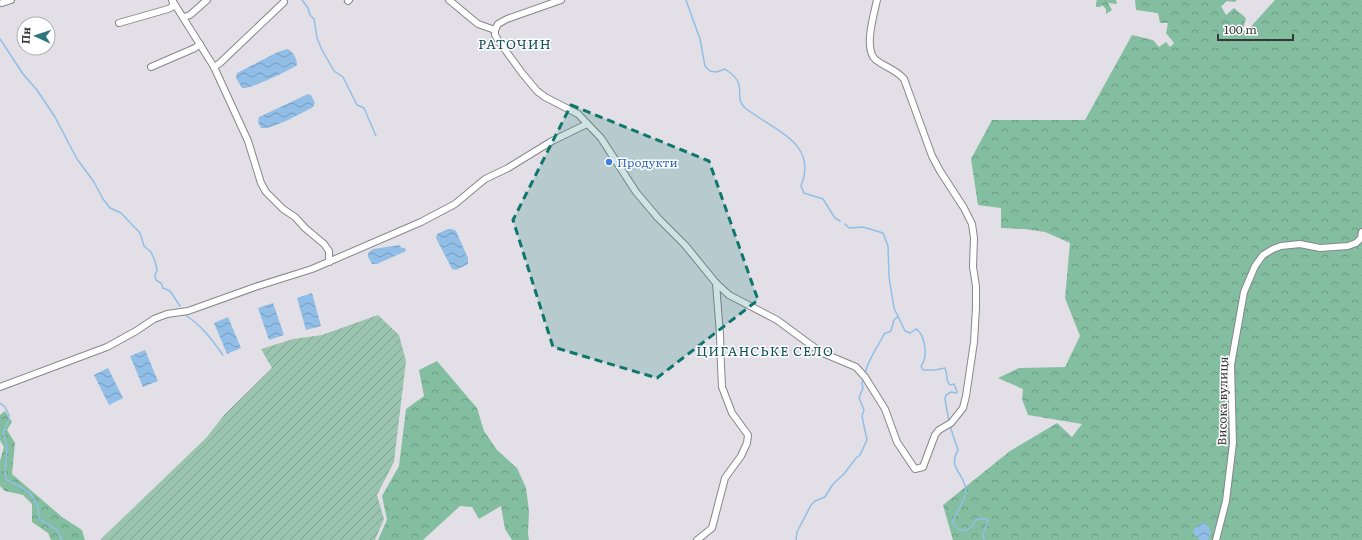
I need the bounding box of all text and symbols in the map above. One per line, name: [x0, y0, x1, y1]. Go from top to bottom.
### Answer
north arrow: [16, 16, 56, 56]
scale bar: [1218, 16, 1293, 42]
text: 100 m: [1224, 20, 1257, 38]
text: Пн: [17, 26, 33, 44]
district label: РАТОЧИН: [478, 34, 552, 53]
place label: Продукти: [617, 153, 678, 171]
marker: Продукти: [604, 157, 614, 167]
district label: ЦИГАНСЬКЕ СЕЛО: [696, 341, 834, 360]
street label: Висока вулиця: [1212, 356, 1232, 446]

